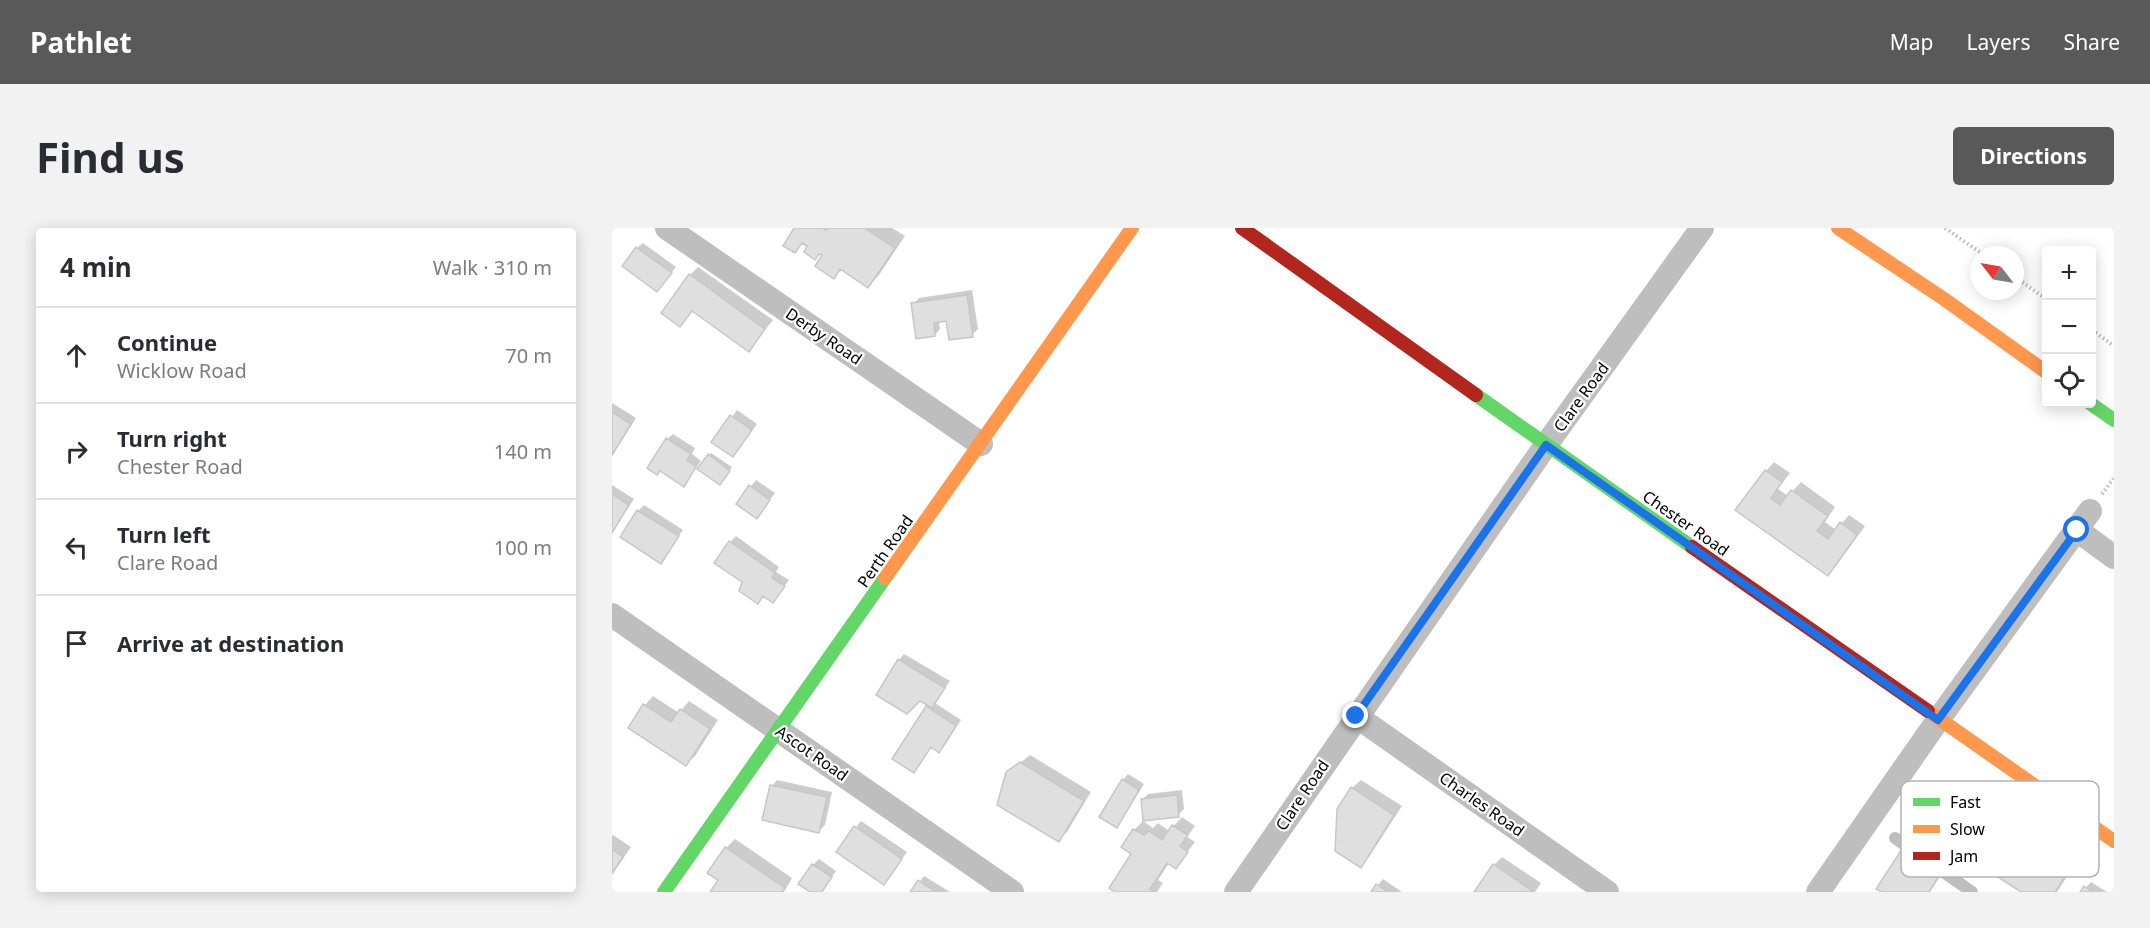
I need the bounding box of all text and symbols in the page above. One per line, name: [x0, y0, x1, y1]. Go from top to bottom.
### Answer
text: Pathlet: [30, 23, 132, 61]
text: Map: [1890, 28, 1934, 56]
text: Layers: [1967, 28, 2031, 56]
text: Share: [2064, 28, 2120, 56]
button: Directions: [1953, 127, 2114, 185]
text: Find us: [36, 128, 185, 185]
north arrow: [1970, 246, 2024, 300]
map controls: [2042, 246, 2096, 408]
button: +: [2042, 246, 2096, 300]
text: 4 min: [60, 249, 132, 285]
text: Walk · 310 m: [433, 254, 552, 281]
button: −: [2042, 300, 2096, 354]
street label: Derby Road: [782, 302, 866, 370]
text: Continue: [117, 327, 217, 357]
icon: ahead: [60, 339, 93, 372]
text: 70 m: [505, 342, 552, 369]
button: locate: [2042, 354, 2096, 408]
text: Wicklow Road: [117, 357, 247, 384]
street label: Clare Road: [1548, 358, 1614, 436]
text: Turn right: [117, 423, 227, 453]
icon: right: [60, 435, 93, 468]
text: 140 m: [494, 438, 552, 465]
text: Chester Road: [117, 453, 243, 480]
street label: Chester Road: [1638, 485, 1734, 561]
street label: Perth Road: [852, 510, 918, 592]
route start: [2063, 516, 2089, 542]
text: Turn left: [117, 519, 211, 549]
icon: left: [60, 531, 93, 564]
text: 100 m: [494, 534, 552, 561]
text: Clare Road: [117, 549, 218, 576]
icon: arrive: [60, 627, 93, 660]
text: Arrive at destination: [117, 628, 344, 658]
route end: [1342, 702, 1368, 728]
street label: Ascot Road: [771, 720, 853, 786]
street label: Clare Road: [1270, 755, 1334, 835]
street label: Charles Road: [1435, 767, 1529, 841]
legend: [1901, 781, 2099, 877]
text: Fast: [1950, 791, 1981, 813]
text: Slow: [1950, 818, 1985, 840]
text: Jam: [1948, 845, 1978, 867]

